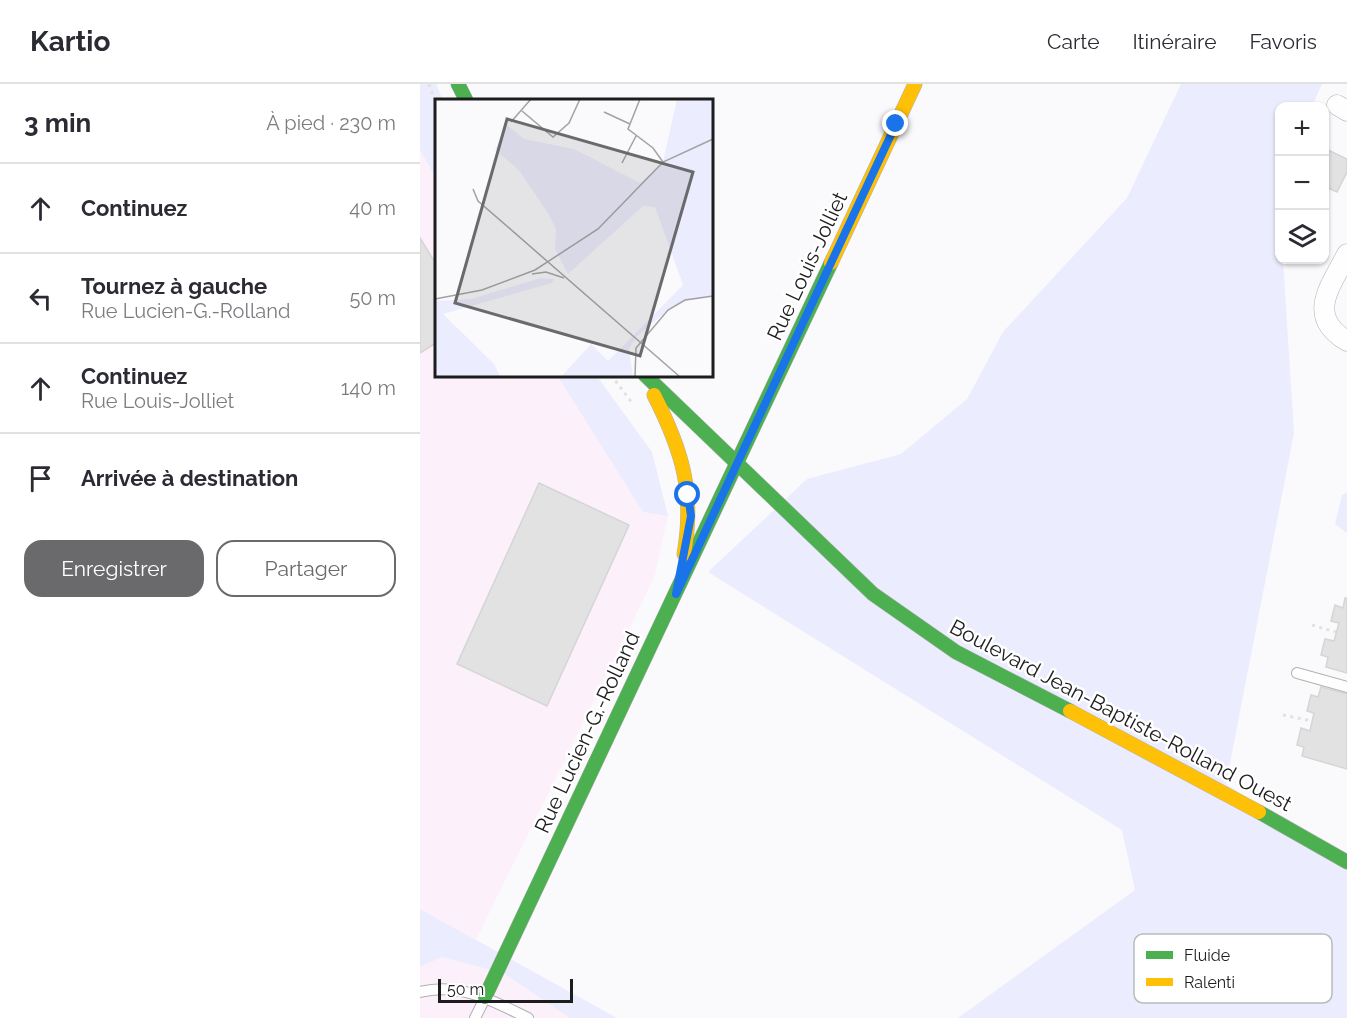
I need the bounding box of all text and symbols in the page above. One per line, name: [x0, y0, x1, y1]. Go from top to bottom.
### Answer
text: Kartio: [30, 25, 110, 58]
text: Carte: [1047, 29, 1099, 54]
text: Itinéraire: [1132, 29, 1216, 54]
text: Favoris: [1249, 29, 1317, 54]
inset map: [435, 99, 712, 376]
map controls: [1275, 102, 1329, 264]
button: +: [1275, 102, 1329, 156]
text: 3 min: [24, 108, 91, 138]
route end: [882, 110, 908, 136]
text: À pied · 230 m: [266, 111, 396, 135]
button: −: [1275, 156, 1329, 210]
street label: Rue Louis-Jolliet: [762, 188, 852, 344]
icon: ahead: [24, 192, 57, 225]
text: Continuez: [81, 195, 187, 221]
text: 40 m: [349, 196, 396, 220]
button: layers: [1275, 210, 1329, 264]
text: Tournez à gauche: [81, 273, 267, 299]
icon: left: [24, 282, 57, 315]
text: 50 m: [349, 286, 396, 310]
text: Rue Lucien-G.-Rolland: [81, 299, 290, 323]
text: Continuez: [81, 363, 187, 389]
icon: ahead: [24, 372, 57, 405]
text: 140 m: [341, 376, 396, 400]
text: Rue Louis-Jolliet: [81, 389, 234, 413]
icon: arrive: [24, 462, 57, 495]
text: Arrivée à destination: [81, 465, 298, 491]
route start: [674, 481, 700, 507]
button: Enregistrer: [24, 540, 204, 597]
button: Partager: [216, 540, 396, 597]
street label: Boulevard Jean-Baptiste-Rolland Ouest: [946, 614, 1296, 816]
street label: Rue Lucien-G.-Rolland: [529, 627, 645, 837]
legend: [1134, 934, 1332, 1003]
text: Fluide: [1184, 946, 1230, 965]
text: Ralenti: [1184, 973, 1235, 992]
scale bar: [438, 976, 573, 1004]
text: 50 m: [447, 980, 484, 999]

